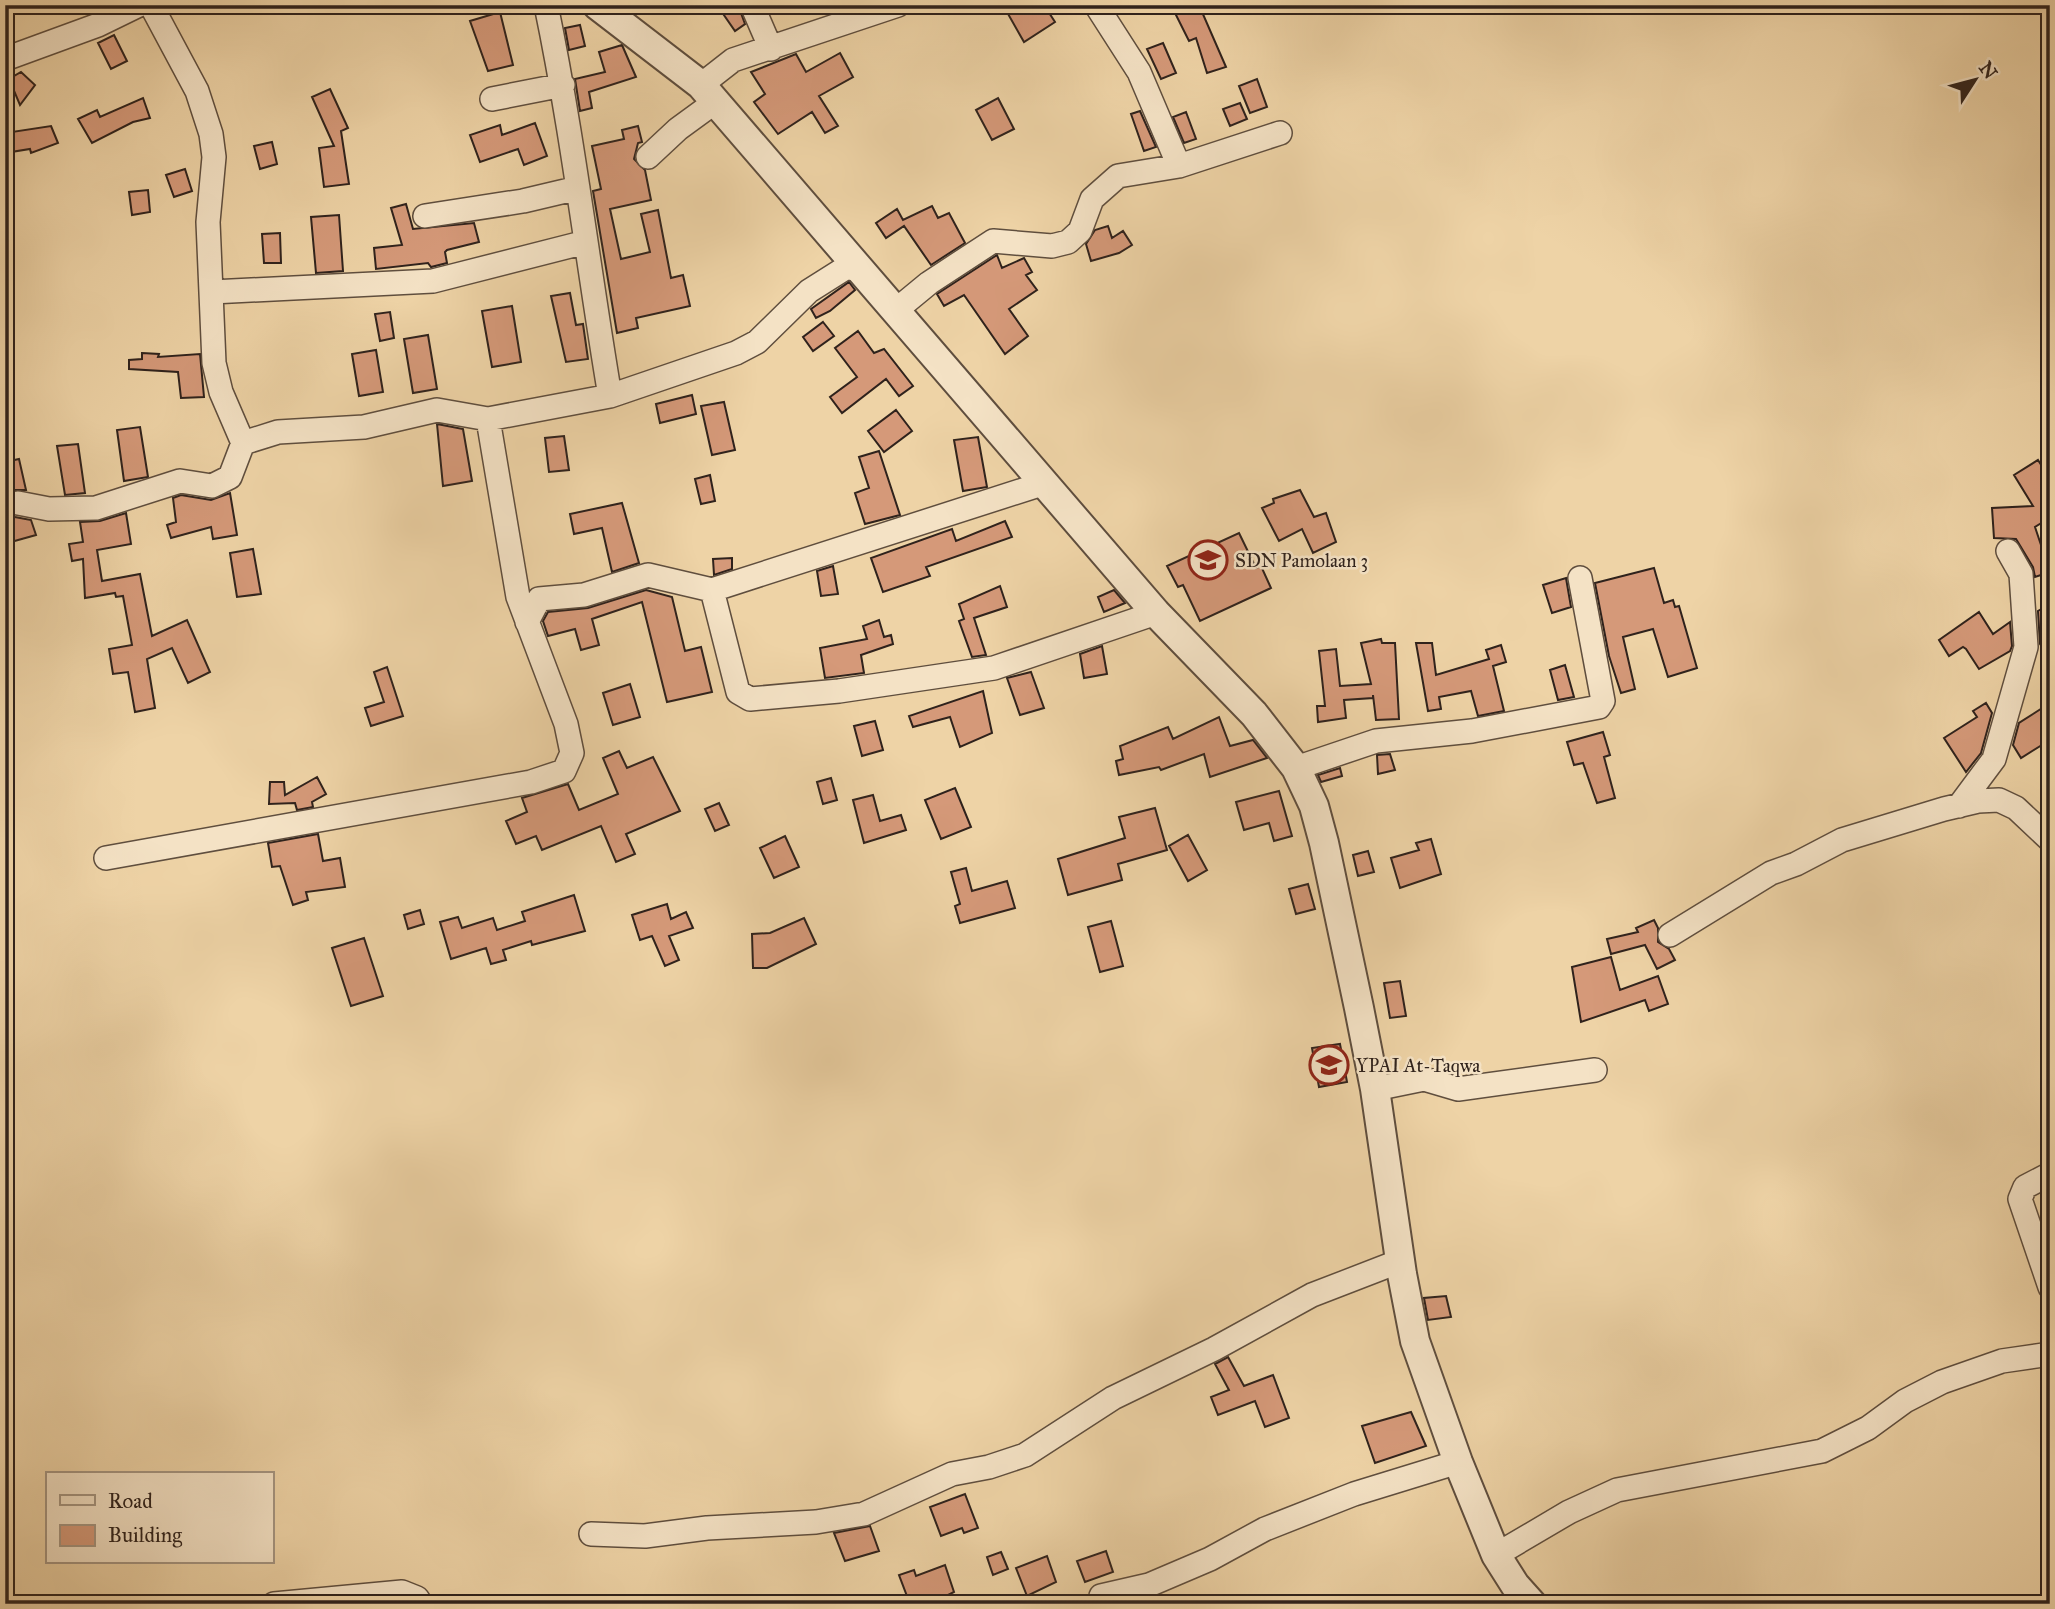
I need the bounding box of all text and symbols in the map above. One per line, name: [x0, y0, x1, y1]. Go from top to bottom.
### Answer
north arrow: [1940, 46, 2010, 116]
text: N: [1974, 57, 2002, 84]
school or university icon: SDN Pamolaan 3: [1187, 539, 1229, 581]
place label: SDN Pamolaan 3: [1235, 549, 1368, 572]
school or university icon: YPAI At-Taqwa: [1308, 1044, 1350, 1086]
place label: YPAI At-Taqwa: [1356, 1054, 1481, 1078]
legend: [46, 1472, 273, 1564]
text: Road: [108, 1488, 153, 1514]
text: Building: [108, 1522, 182, 1548]

